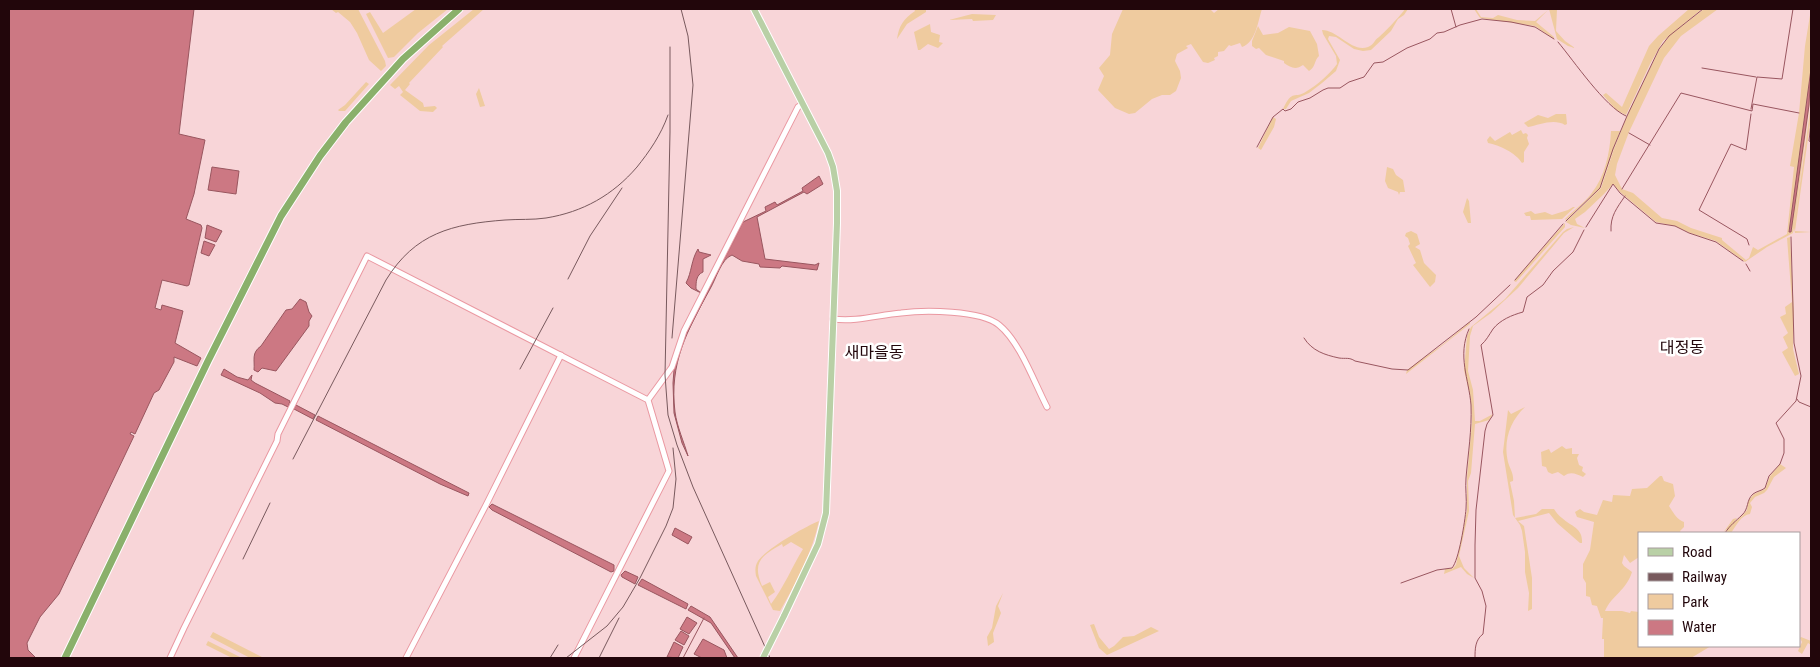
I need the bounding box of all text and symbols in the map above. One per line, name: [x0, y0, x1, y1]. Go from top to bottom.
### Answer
district label: 대정동: [1660, 338, 1704, 357]
district label: 새마을동: [845, 343, 904, 362]
legend: [1638, 532, 1800, 647]
text: Road: [1682, 543, 1712, 561]
text: Railway: [1682, 568, 1727, 586]
text: Park: [1682, 593, 1709, 611]
text: Water: [1682, 618, 1717, 636]

